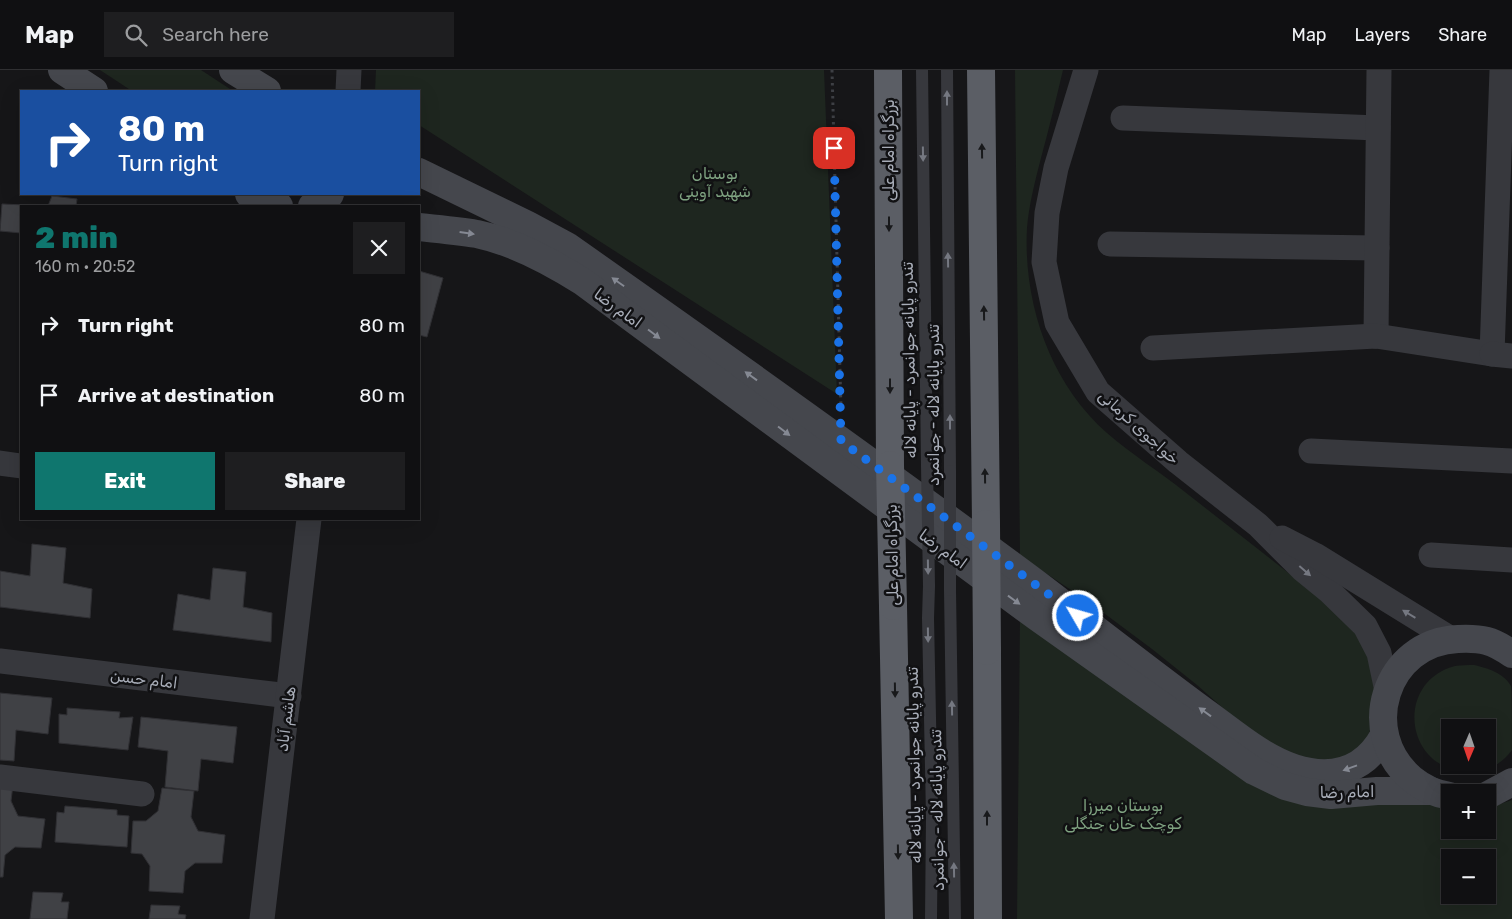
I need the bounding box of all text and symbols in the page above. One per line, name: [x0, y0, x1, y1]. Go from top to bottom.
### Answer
search box: [104, 12, 454, 57]
text: Map: [25, 21, 74, 49]
icon: search: [122, 21, 150, 49]
text: Search here: [162, 23, 269, 46]
text: Map: [1292, 24, 1327, 46]
text: Layers: [1355, 24, 1410, 46]
text: Share: [1438, 24, 1487, 46]
one-way arrow: [943, 89, 951, 105]
street label: بزرگراه امام علی: [879, 99, 899, 201]
text: 80 m: [118, 108, 205, 150]
icon: right: [35, 110, 100, 175]
pin: [813, 127, 855, 169]
icon: arrive: [820, 134, 848, 162]
one-way arrow: [978, 142, 986, 158]
one-way arrow: [920, 146, 928, 162]
text: Turn right: [118, 150, 218, 177]
park label: بوستان شهید آوینی: [679, 164, 751, 202]
one-way arrow: [885, 216, 893, 232]
text: 2 min: [35, 220, 118, 256]
button: close: [353, 222, 405, 274]
one-way arrow: [459, 229, 475, 237]
one-way arrow: [944, 252, 952, 268]
text: 160 m · 20:52: [35, 257, 135, 276]
street label: تندرو پایانه جوانمرد - پایانه لاله: [898, 261, 921, 459]
one-way arrow: [611, 277, 625, 287]
street label: امام رضا: [590, 284, 646, 333]
one-way arrow: [979, 305, 987, 321]
icon: right: [35, 311, 63, 339]
text: Turn right: [78, 314, 173, 337]
text: 80 m: [359, 314, 405, 337]
street label: تندرو پایانه لاله - جوانمرد: [924, 324, 944, 486]
one-way arrow: [647, 329, 661, 339]
one-way arrow: [744, 372, 757, 382]
one-way arrow: [886, 378, 894, 394]
icon: arrive: [35, 381, 63, 409]
text: Arrive at destination: [78, 384, 274, 407]
text: 80 m: [359, 384, 405, 407]
street label: خواجوی کرمانی: [1094, 386, 1183, 469]
one-way arrow: [946, 414, 954, 430]
one-way arrow: [777, 426, 790, 437]
button: Exit: [35, 452, 215, 510]
button: Share: [225, 452, 405, 510]
one-way arrow: [981, 467, 989, 483]
street label: بزرگراه امام علی: [882, 504, 903, 606]
street label: امام رضا: [915, 525, 971, 574]
one-way arrow: [924, 559, 932, 575]
one-way arrow: [1299, 566, 1312, 577]
position arrow: [1051, 589, 1103, 641]
one-way arrow: [1007, 595, 1020, 606]
one-way arrow: [1402, 610, 1416, 619]
one-way arrow: [924, 627, 932, 643]
street label: امام حسن: [109, 665, 179, 694]
street label: تندرو پایانه جوانمرد - پایانه لاله: [903, 666, 926, 864]
one-way arrow: [891, 682, 899, 698]
street label: هاشم آباد: [273, 685, 300, 753]
one-way arrow: [948, 700, 956, 716]
one-way arrow: [1199, 706, 1212, 717]
north arrow: [1441, 719, 1496, 774]
map controls: [1441, 719, 1496, 904]
street label: تندرو پایانه لاله - جوانمرد: [926, 729, 949, 891]
one-way arrow: [1342, 764, 1357, 772]
street label: امام رضا: [1319, 782, 1375, 803]
button: +: [1441, 784, 1496, 839]
park label: بوستان میرزا کوچک خان جنگلی: [1064, 796, 1182, 834]
one-way arrow: [983, 810, 991, 826]
one-way arrow: [894, 844, 902, 860]
button: −: [1441, 849, 1496, 904]
one-way arrow: [950, 862, 958, 878]

